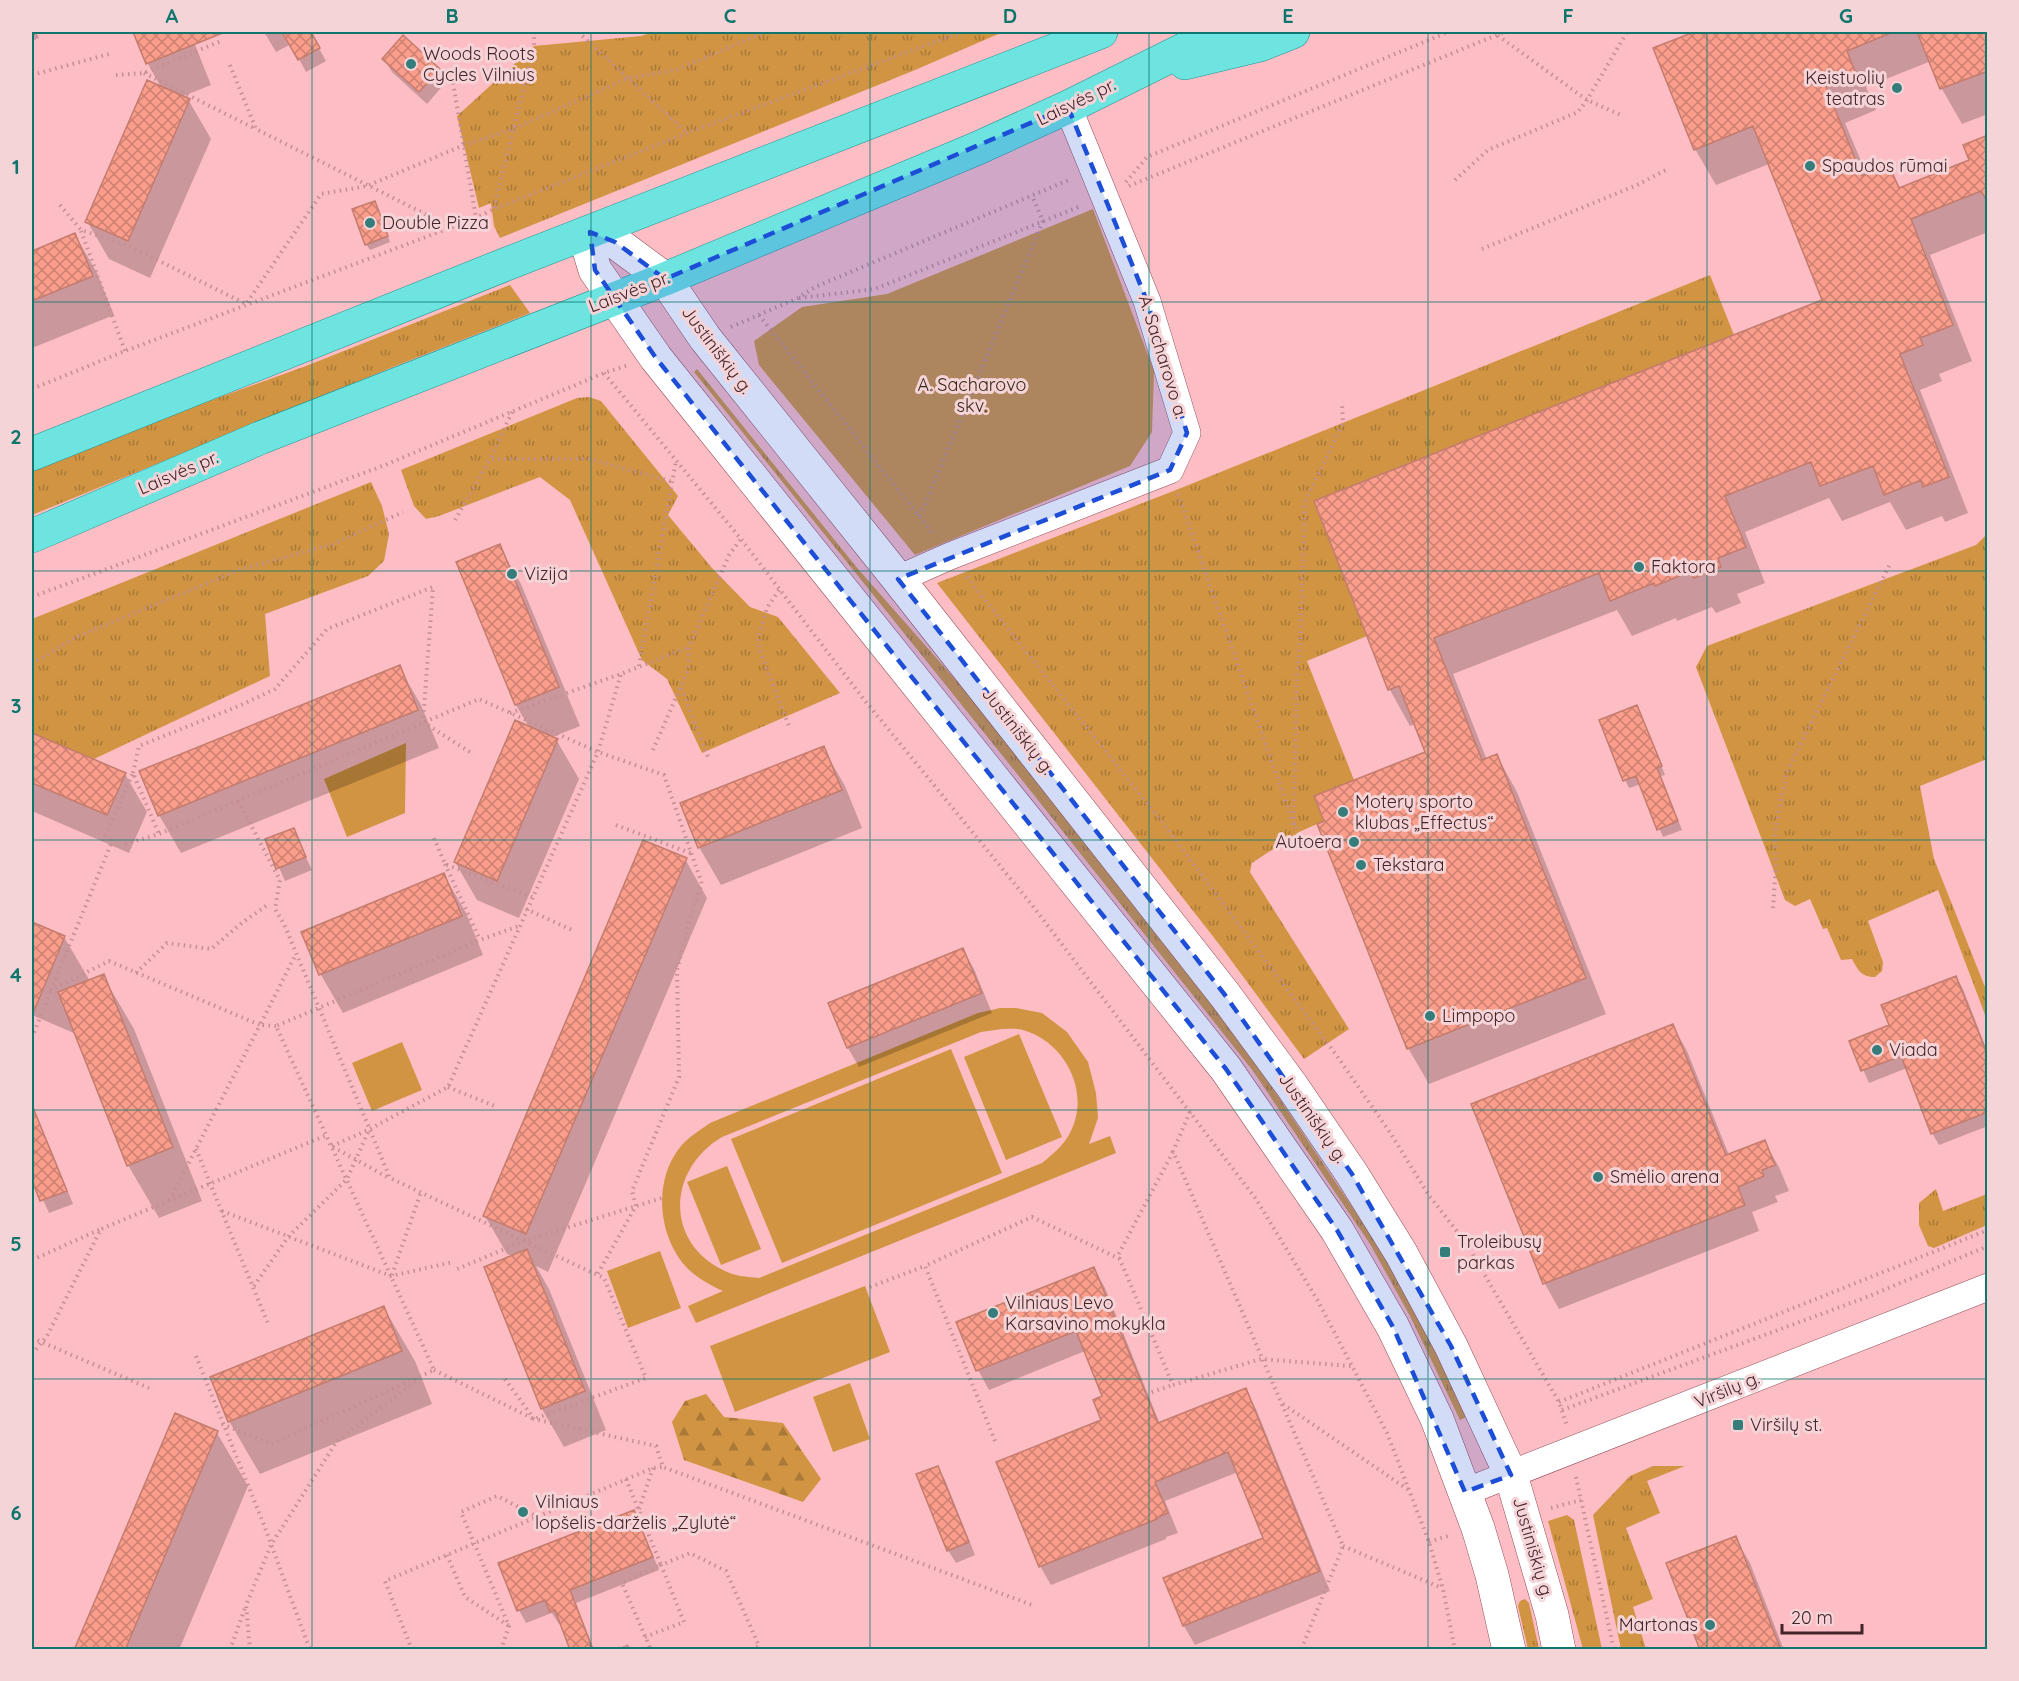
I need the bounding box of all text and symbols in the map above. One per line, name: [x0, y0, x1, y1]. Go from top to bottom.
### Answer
text: A: [166, 3, 179, 28]
text: B: [445, 3, 459, 28]
text: C: [724, 3, 737, 28]
text: D: [1003, 3, 1017, 28]
text: E: [1282, 3, 1294, 28]
text: F: [1562, 3, 1574, 28]
text: G: [1839, 3, 1853, 28]
place label: Woods Roots Cycles Vilnius: [423, 42, 535, 86]
marker: Woods Roots Cycles Vilnius: [404, 57, 418, 71]
place label: Keistuolių teatras: [1805, 66, 1885, 110]
street label: Laisvės pr.: [1033, 73, 1119, 131]
marker: Keistuolių teatras: [1890, 81, 1904, 95]
text: 1: [12, 154, 20, 179]
place label: Spaudos rūmai: [1822, 154, 1947, 177]
marker: Spaudos rūmai: [1803, 159, 1817, 173]
place label: Double Pizza: [382, 211, 489, 234]
marker: Double Pizza: [363, 216, 377, 230]
street label: Laisvės pr.: [585, 266, 673, 317]
street label: A. Sacharovo a.: [1134, 292, 1193, 421]
street label: Justiniškių g.: [677, 301, 758, 398]
park label: A. Sacharovo skv.: [918, 373, 1026, 417]
text: 2: [10, 424, 22, 449]
street label: Laisvės pr.: [134, 445, 221, 500]
place label: Faktora: [1651, 555, 1716, 578]
marker: Faktora: [1632, 560, 1646, 574]
place label: Vizija: [524, 562, 568, 585]
marker: Vizija: [505, 567, 519, 581]
street label: Justiniškių g.: [977, 682, 1060, 779]
text: 3: [11, 693, 21, 718]
place label: Moterų sporto klubas „Effectus“: [1355, 790, 1493, 834]
marker: Moterų sporto klubas „Effectus“: [1336, 805, 1350, 819]
place label: Autoera: [1276, 830, 1342, 853]
marker: Autoera: [1347, 835, 1361, 849]
place label: Tekstara: [1373, 853, 1445, 876]
marker: Tekstara: [1354, 858, 1368, 872]
text: 4: [10, 962, 22, 987]
place label: Limpopo: [1442, 1004, 1515, 1027]
marker: Limpopo: [1423, 1009, 1437, 1023]
place label: Viada: [1889, 1038, 1938, 1061]
marker: Viada: [1870, 1043, 1884, 1057]
street label: Justiniškių g.: [1274, 1068, 1353, 1167]
place label: Smėlio arena: [1610, 1165, 1719, 1188]
marker: Smėlio arena: [1591, 1170, 1605, 1184]
place label: Troleibusų parkas: [1457, 1230, 1542, 1274]
text: 5: [10, 1231, 22, 1256]
marker: Troleibusų parkas: [1438, 1245, 1452, 1259]
place label: Vilniaus Levo Karsavino mokykla: [1005, 1291, 1166, 1335]
marker: Vilniaus Levo Karsavino mokykla: [986, 1306, 1000, 1320]
street label: Viršilų g.: [1691, 1366, 1763, 1413]
place label: Viršilų st.: [1750, 1413, 1822, 1436]
marker: Viršilų st.: [1731, 1418, 1745, 1432]
place label: Vilniaus lopšelis-darželis „Zylutė“: [535, 1490, 736, 1534]
street label: Justiniškių g.: [1508, 1494, 1559, 1601]
text: 6: [10, 1500, 22, 1525]
marker: Vilniaus lopšelis-darželis „Zylutė“: [516, 1505, 530, 1519]
scale bar: [1782, 1597, 1862, 1635]
text: 20 m: [1791, 1606, 1833, 1629]
place label: Martonas: [1619, 1613, 1698, 1636]
marker: Martonas: [1703, 1618, 1717, 1632]

